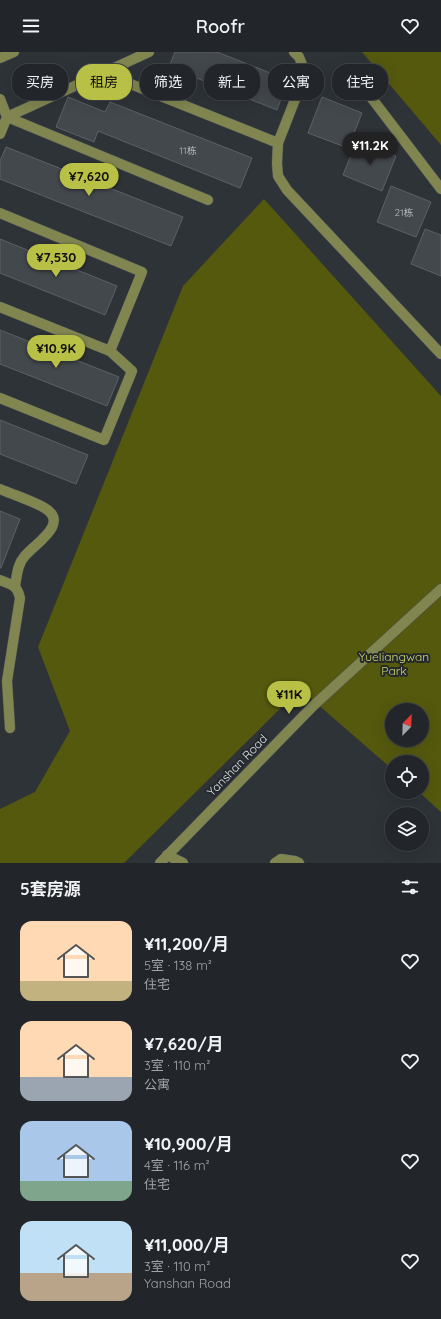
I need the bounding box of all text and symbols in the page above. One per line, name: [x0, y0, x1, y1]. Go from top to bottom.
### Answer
icon: menu: [20, 15, 42, 37]
text: Roofr: [196, 15, 245, 38]
icon: heart: [399, 15, 421, 37]
chip: 买房: [12, 64, 68, 100]
chip: 租房: [76, 64, 132, 100]
chip: 筛选: [140, 64, 196, 100]
chip: 新上: [204, 64, 260, 100]
chip: 公寓: [268, 64, 324, 100]
chip: 住宅: [332, 64, 388, 100]
pin: ¥11.2K: [337, 132, 403, 166]
text: ¥11.2K: [351, 137, 389, 153]
house number: 11栋: [179, 144, 197, 157]
pin: ¥7,620: [56, 163, 122, 197]
text: ¥7,620: [69, 168, 109, 184]
house number: 21栋: [394, 206, 414, 219]
pin: ¥7,530: [23, 244, 89, 278]
text: ¥7,530: [36, 249, 76, 265]
pin: ¥10.9K: [23, 335, 89, 369]
text: ¥10.9K: [36, 340, 76, 356]
park label: Yueliangwan Park: [359, 649, 429, 678]
pin: ¥11K: [265, 681, 313, 715]
text: ¥11K: [276, 686, 302, 702]
north arrow: [385, 703, 429, 747]
map controls: [385, 703, 429, 851]
street label: Yanshan Road: [204, 731, 270, 799]
button: locate: [385, 755, 429, 799]
button: layers: [385, 807, 429, 851]
icon: filters: [399, 876, 421, 898]
text: 5套房源: [20, 878, 81, 899]
text: ¥11,200/月: [144, 933, 229, 954]
icon: home: [52, 937, 100, 985]
icon: heart: [399, 950, 421, 972]
text: 5室 · 138 m²: [144, 957, 212, 973]
text: 住宅: [144, 976, 170, 992]
text: ¥7,620/月: [144, 1033, 224, 1054]
icon: home: [52, 1037, 100, 1085]
icon: heart: [399, 1050, 421, 1072]
text: 3室 · 110 m²: [144, 1057, 210, 1073]
text: 公寓: [144, 1076, 170, 1092]
text: ¥10,900/月: [144, 1133, 233, 1154]
icon: home: [52, 1137, 100, 1185]
icon: heart: [399, 1150, 421, 1172]
text: 4室 · 116 m²: [144, 1157, 210, 1173]
text: 住宅: [144, 1176, 170, 1192]
text: ¥11,000/月: [144, 1234, 230, 1255]
icon: home: [52, 1237, 100, 1285]
icon: heart: [399, 1250, 421, 1272]
text: 3室 · 110 m²: [144, 1258, 210, 1274]
text: Yanshan Road: [144, 1275, 231, 1291]

